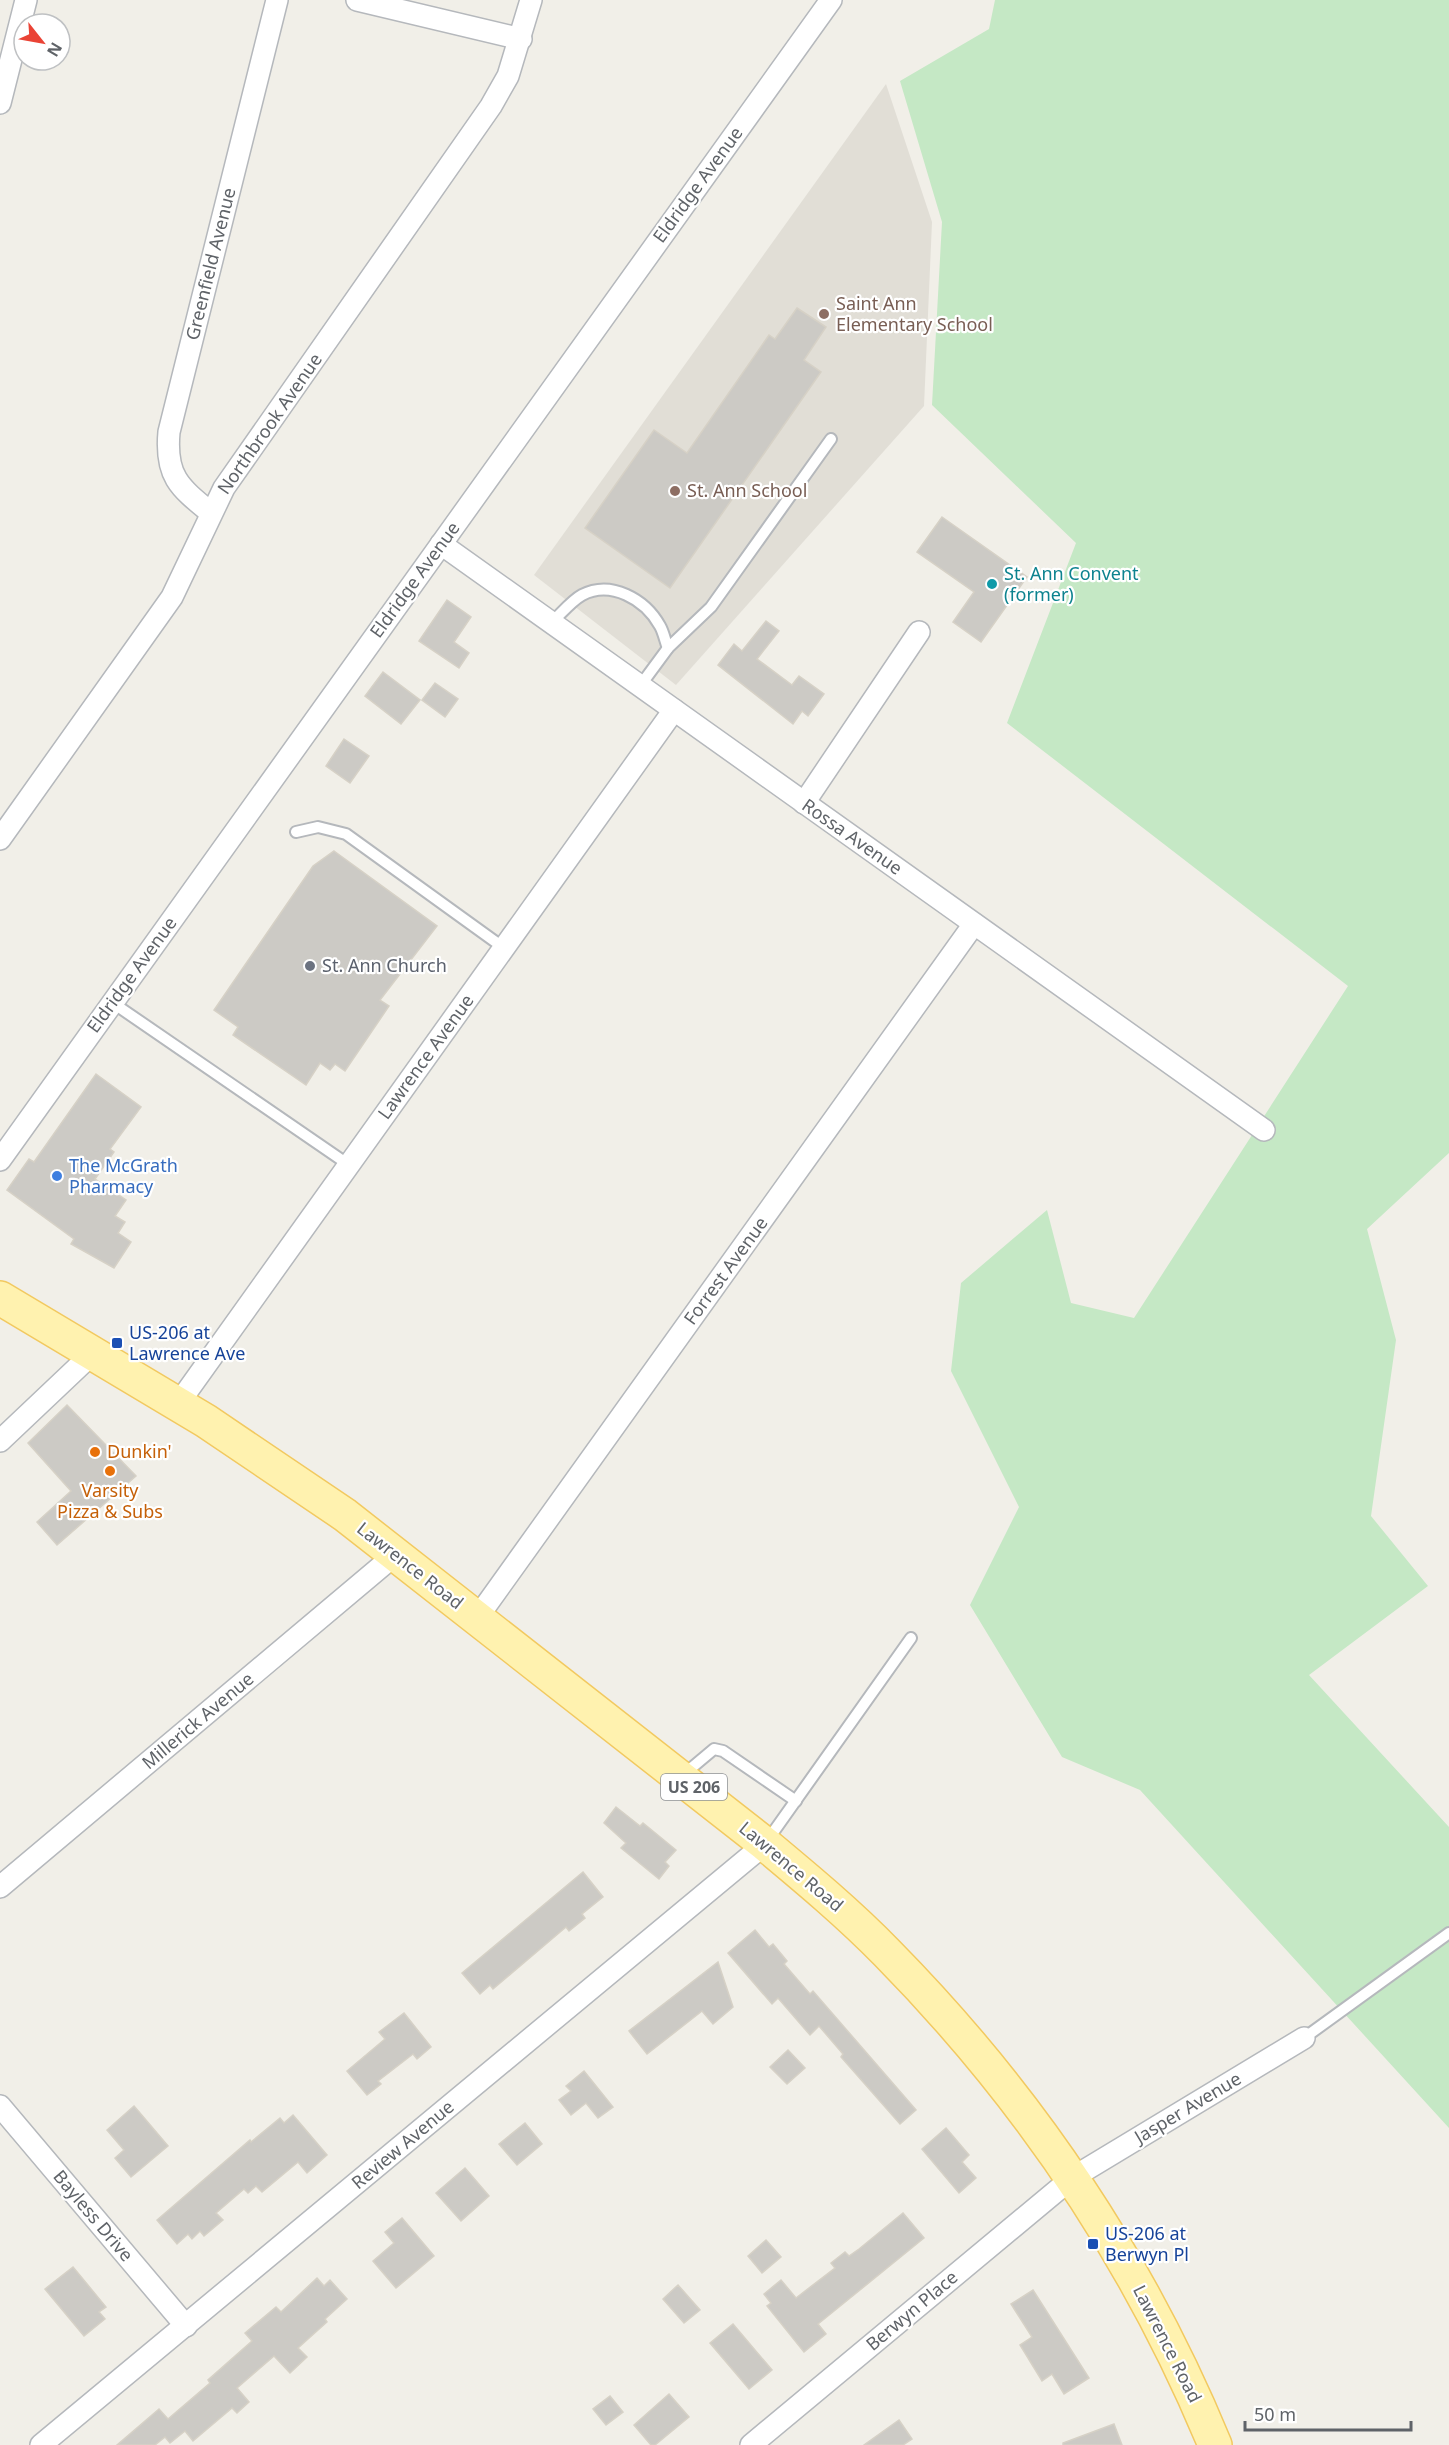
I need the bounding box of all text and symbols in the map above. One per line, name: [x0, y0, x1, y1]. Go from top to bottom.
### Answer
north arrow: [12, 12, 72, 72]
text: N: [42, 38, 68, 61]
street label: Eldridge Avenue: [647, 122, 747, 247]
street label: Greenfield Avenue: [179, 185, 241, 342]
place label: Saint Ann Elementary School: [836, 291, 993, 336]
marker: Saint Ann Elementary School: [817, 307, 831, 321]
street label: Northbrook Avenue: [211, 348, 327, 499]
place label: St. Ann School: [687, 478, 807, 502]
marker: St. Ann School: [668, 484, 682, 498]
street label: Eldridge Avenue: [364, 517, 464, 642]
place label: St. Ann Convent (former): [1004, 561, 1139, 606]
marker: St. Ann Convent (former): [985, 577, 999, 591]
street label: Rossa Avenue: [798, 793, 908, 880]
street label: Eldridge Avenue: [81, 912, 181, 1037]
place label: St. Ann Church: [322, 953, 447, 977]
marker: St. Ann Church: [303, 959, 317, 973]
street label: Lawrence Avenue: [372, 989, 479, 1124]
place label: The McGrath Pharmacy: [69, 1153, 178, 1198]
marker: The McGrath Pharmacy: [50, 1169, 64, 1183]
street label: Forrest Avenue: [678, 1212, 772, 1329]
place label: US-206 at Lawrence Ave: [129, 1320, 245, 1365]
marker: US-206 at Lawrence Ave: [110, 1336, 124, 1350]
place label: Dunkin': [107, 1439, 172, 1463]
marker: Dunkin': [88, 1445, 102, 1459]
marker: Varsity Pizza & Subs: [103, 1464, 117, 1478]
place label: Varsity Pizza & Subs: [57, 1478, 163, 1523]
street label: Lawrence Road: [352, 1516, 469, 1614]
street label: Millerick Avenue: [137, 1666, 258, 1774]
road number: US 206: [661, 1774, 727, 1800]
street label: Lawrence Road: [735, 1816, 849, 1917]
street label: Jasper Avenue: [1128, 2066, 1245, 2149]
street label: Review Avenue: [346, 2094, 459, 2194]
street label: Bayless Drive: [49, 2165, 139, 2266]
place label: US-206 at Berwyn Pl: [1105, 2221, 1189, 2266]
marker: US-206 at Berwyn Pl: [1086, 2237, 1100, 2251]
street label: Berwyn Place: [860, 2265, 962, 2356]
street label: Lawrence Road: [1128, 2281, 1208, 2406]
scale bar: [1245, 2394, 1412, 2432]
text: 50 m: [1254, 2402, 1296, 2426]

